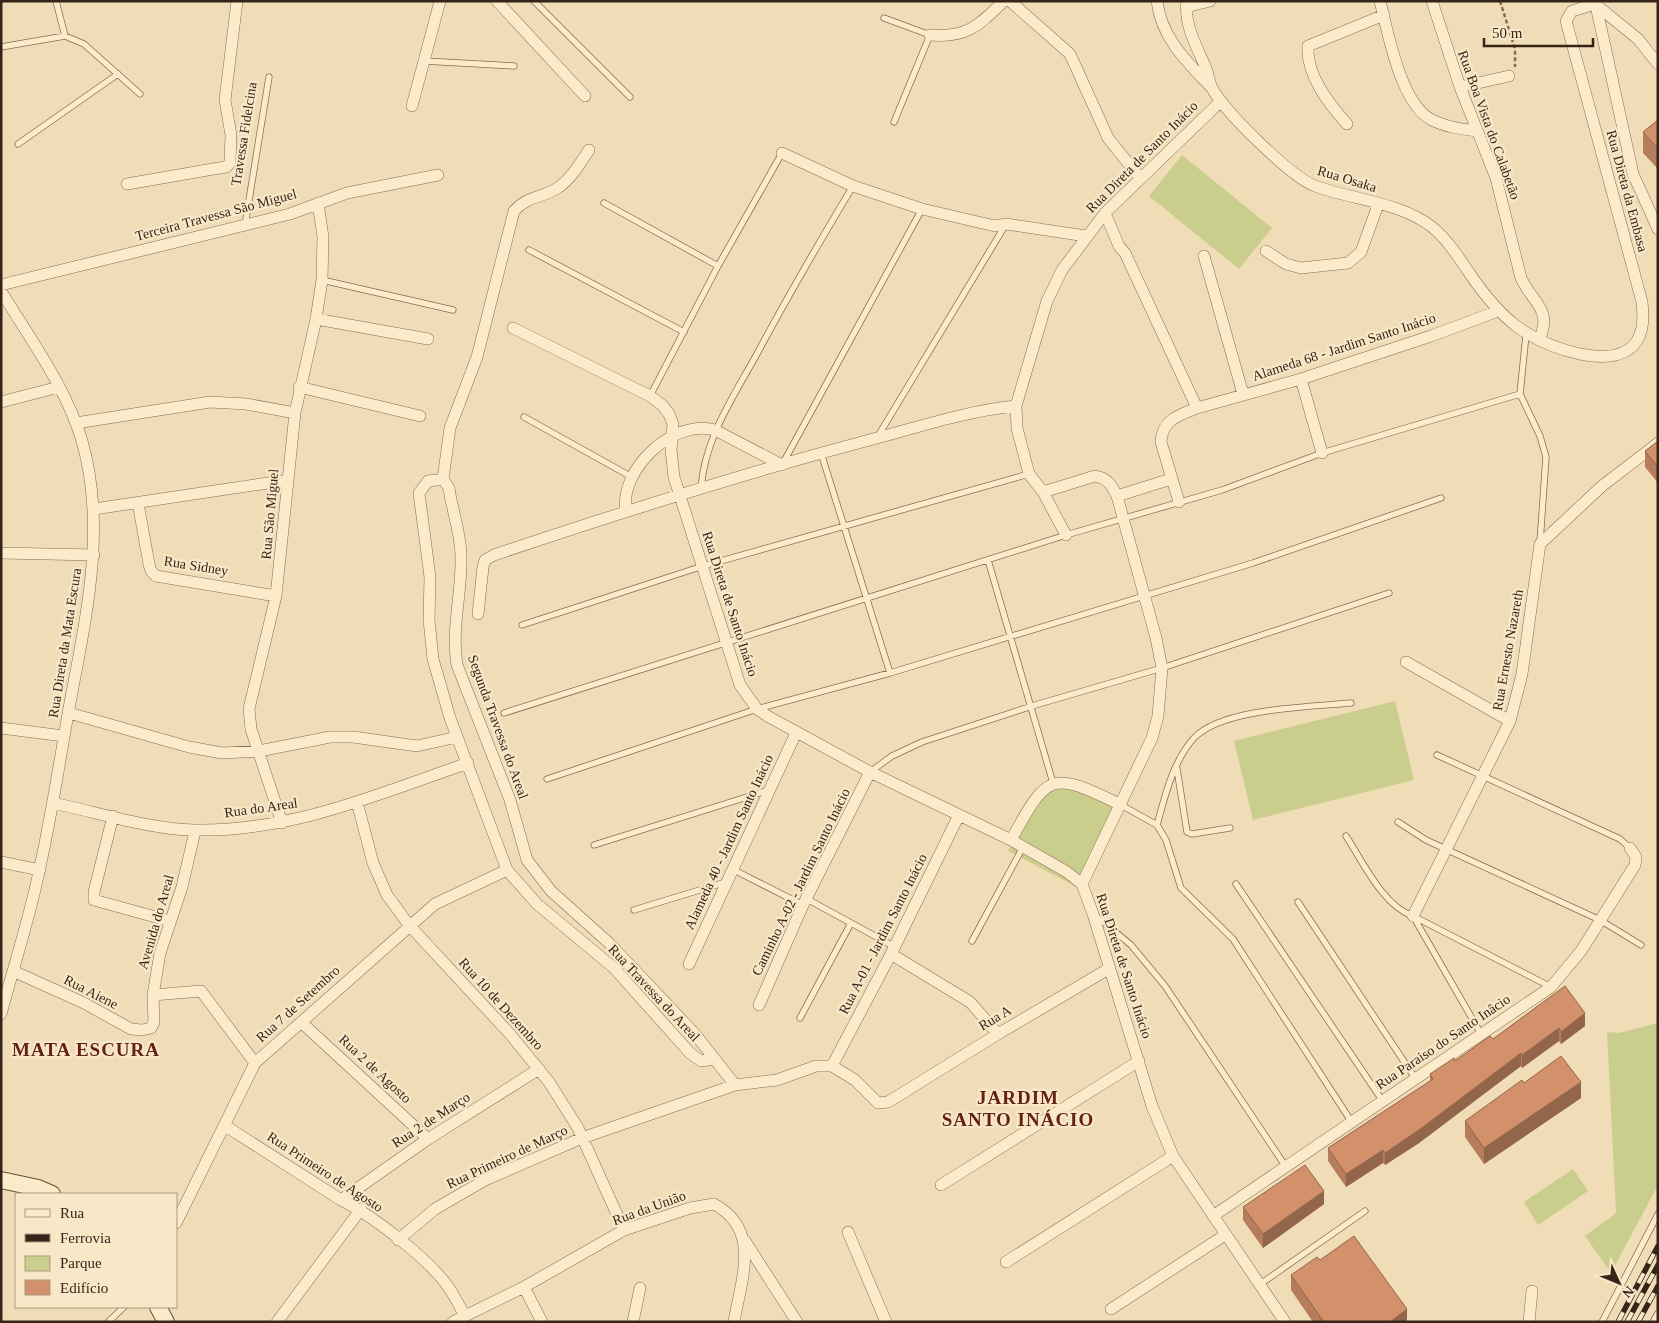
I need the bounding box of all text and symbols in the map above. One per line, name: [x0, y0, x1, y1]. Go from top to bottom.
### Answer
scale bar: [1484, 15, 1593, 47]
text: 50 m: [1492, 25, 1523, 41]
street label: Rua Boa Vista do Calabetão: [1455, 48, 1523, 202]
street label: Travessa Fidelcina: [228, 80, 260, 187]
street label: Rua Direta de Santo Inácio: [1083, 98, 1201, 216]
street label: Rua Direta da Embasa: [1604, 128, 1651, 254]
street label: Rua Osaka: [1316, 163, 1379, 195]
street label: Terceira Travessa São Miguel: [134, 186, 299, 244]
street label: Alameda 68 - Jardim Santo Inácio: [1251, 310, 1437, 384]
street label: Rua São Miguel: [259, 468, 281, 560]
street label: Rua Direta de Santo Inácio: [699, 530, 761, 678]
street label: Rua Sidney: [163, 554, 229, 578]
street label: Rua Direta da Mata Escura: [46, 566, 84, 719]
street label: Rua Ernesto Nazareth: [1490, 588, 1526, 712]
street label: Segunda Travessa do Areal: [465, 653, 531, 801]
street label: Alameda 40 - Jardim Santo Inácio: [682, 752, 776, 932]
street label: Caminho A-02 - Jardim Santo Inácio: [749, 786, 853, 978]
street label: Rua do Areal: [223, 795, 299, 821]
street label: Rua A-01 - Jardim Santo Inácio: [836, 851, 930, 1017]
street label: Avenida do Areal: [135, 873, 177, 971]
street label: Rua Direta de Santo Inácio: [1093, 892, 1155, 1040]
street label: Rua Travessa do Areal: [605, 942, 703, 1044]
street label: Rua 10 de Dezembro: [456, 955, 546, 1053]
street label: Rua 7 de Setembro: [253, 963, 343, 1045]
street label: Rua Aiene: [61, 972, 121, 1012]
street label: Rua Paraiso do Santo Inâcio: [1373, 991, 1513, 1093]
street label: Rua A: [976, 1002, 1015, 1034]
street label: Rua 2 de Agosto: [336, 1032, 414, 1106]
district label: MATA ESCURA: [12, 1039, 160, 1060]
district label: JARDIM SANTO INÁCIO: [942, 1087, 1094, 1130]
street label: Rua 2 de Março: [389, 1089, 473, 1151]
street label: Rua Primeiro de Março: [444, 1122, 570, 1192]
street label: Rua Primeiro de Agosto: [264, 1129, 386, 1215]
street label: Rua da União: [610, 1188, 688, 1228]
legend: [15, 1193, 178, 1308]
text: Rua: [60, 1205, 85, 1221]
text: Ferrovia: [60, 1230, 111, 1246]
text: Parque: [60, 1255, 102, 1271]
north arrow: [1594, 1258, 1644, 1308]
text: Edifício: [60, 1280, 108, 1296]
text: N: [1619, 1283, 1637, 1301]

